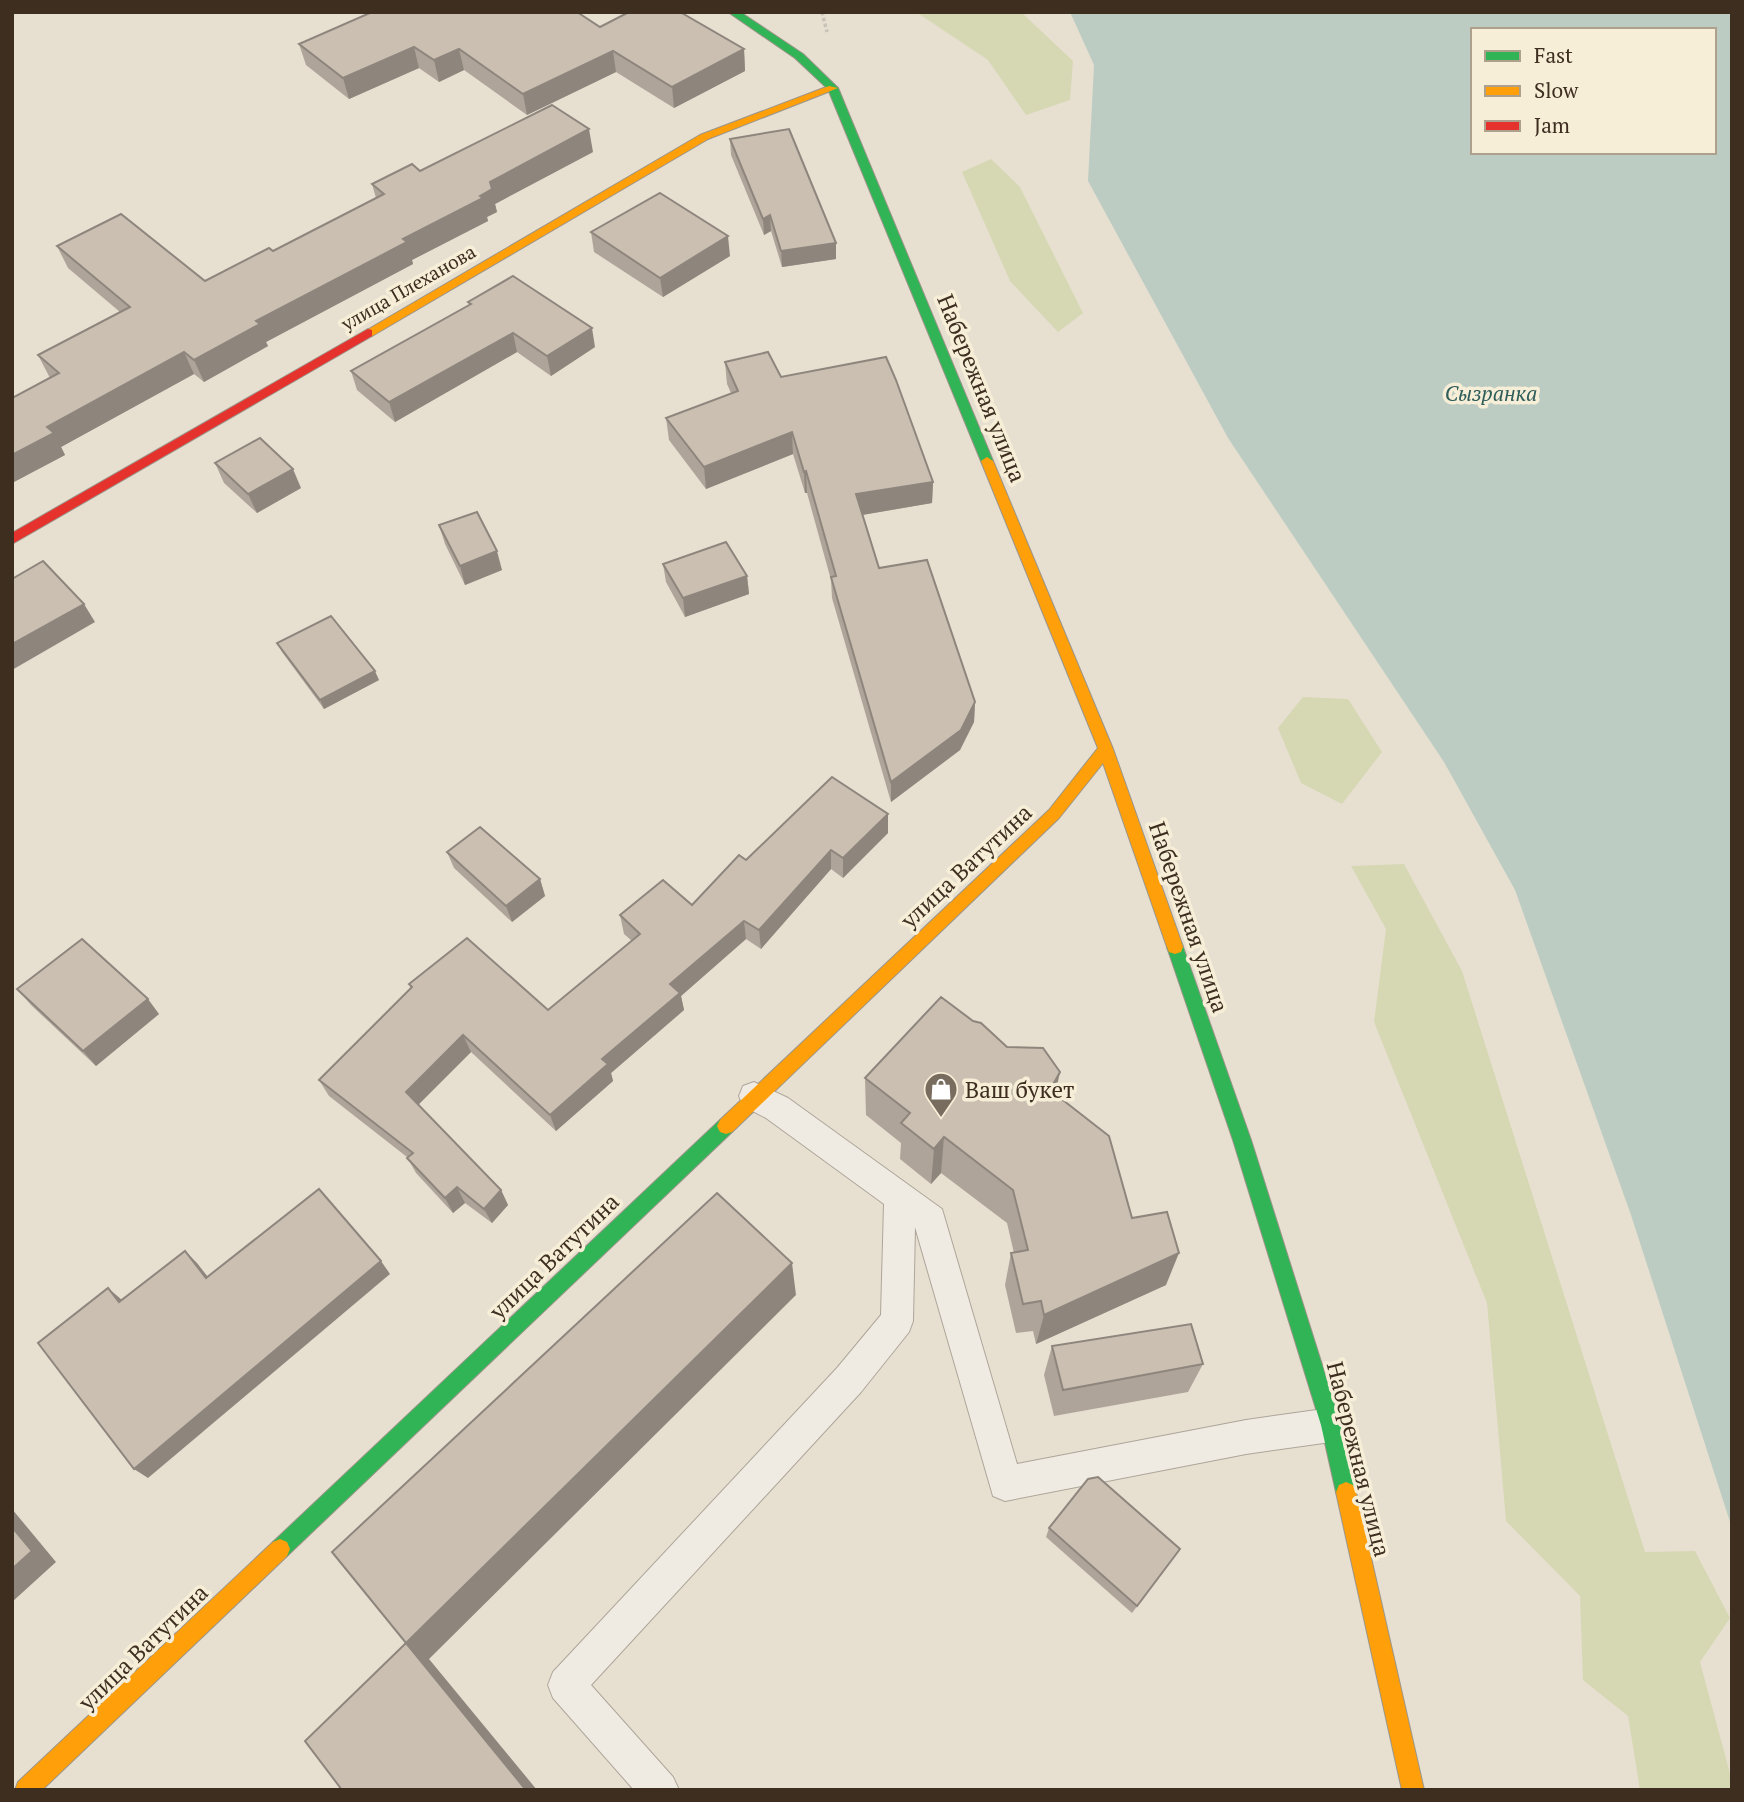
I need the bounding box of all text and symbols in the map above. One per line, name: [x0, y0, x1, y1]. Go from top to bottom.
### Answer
legend: [1471, 28, 1716, 154]
text: Fast: [1534, 41, 1573, 69]
text: Slow: [1534, 76, 1579, 104]
text: Jam: [1534, 111, 1570, 139]
street label: улица Плеханова: [335, 238, 480, 336]
street label: Набережная улица: [930, 289, 1034, 487]
water label: Сызранка: [1445, 379, 1537, 407]
street label: улица Ватутина: [893, 797, 1039, 936]
street label: Набережная улица: [1142, 817, 1236, 1017]
shop icon: Ваш букет: [922, 1070, 960, 1119]
place label: Ваш букет: [965, 1074, 1074, 1105]
street label: улица Ватутина: [482, 1186, 626, 1327]
street label: Набережная улица: [1320, 1358, 1398, 1560]
street label: улица Ватутина: [71, 1577, 215, 1718]

